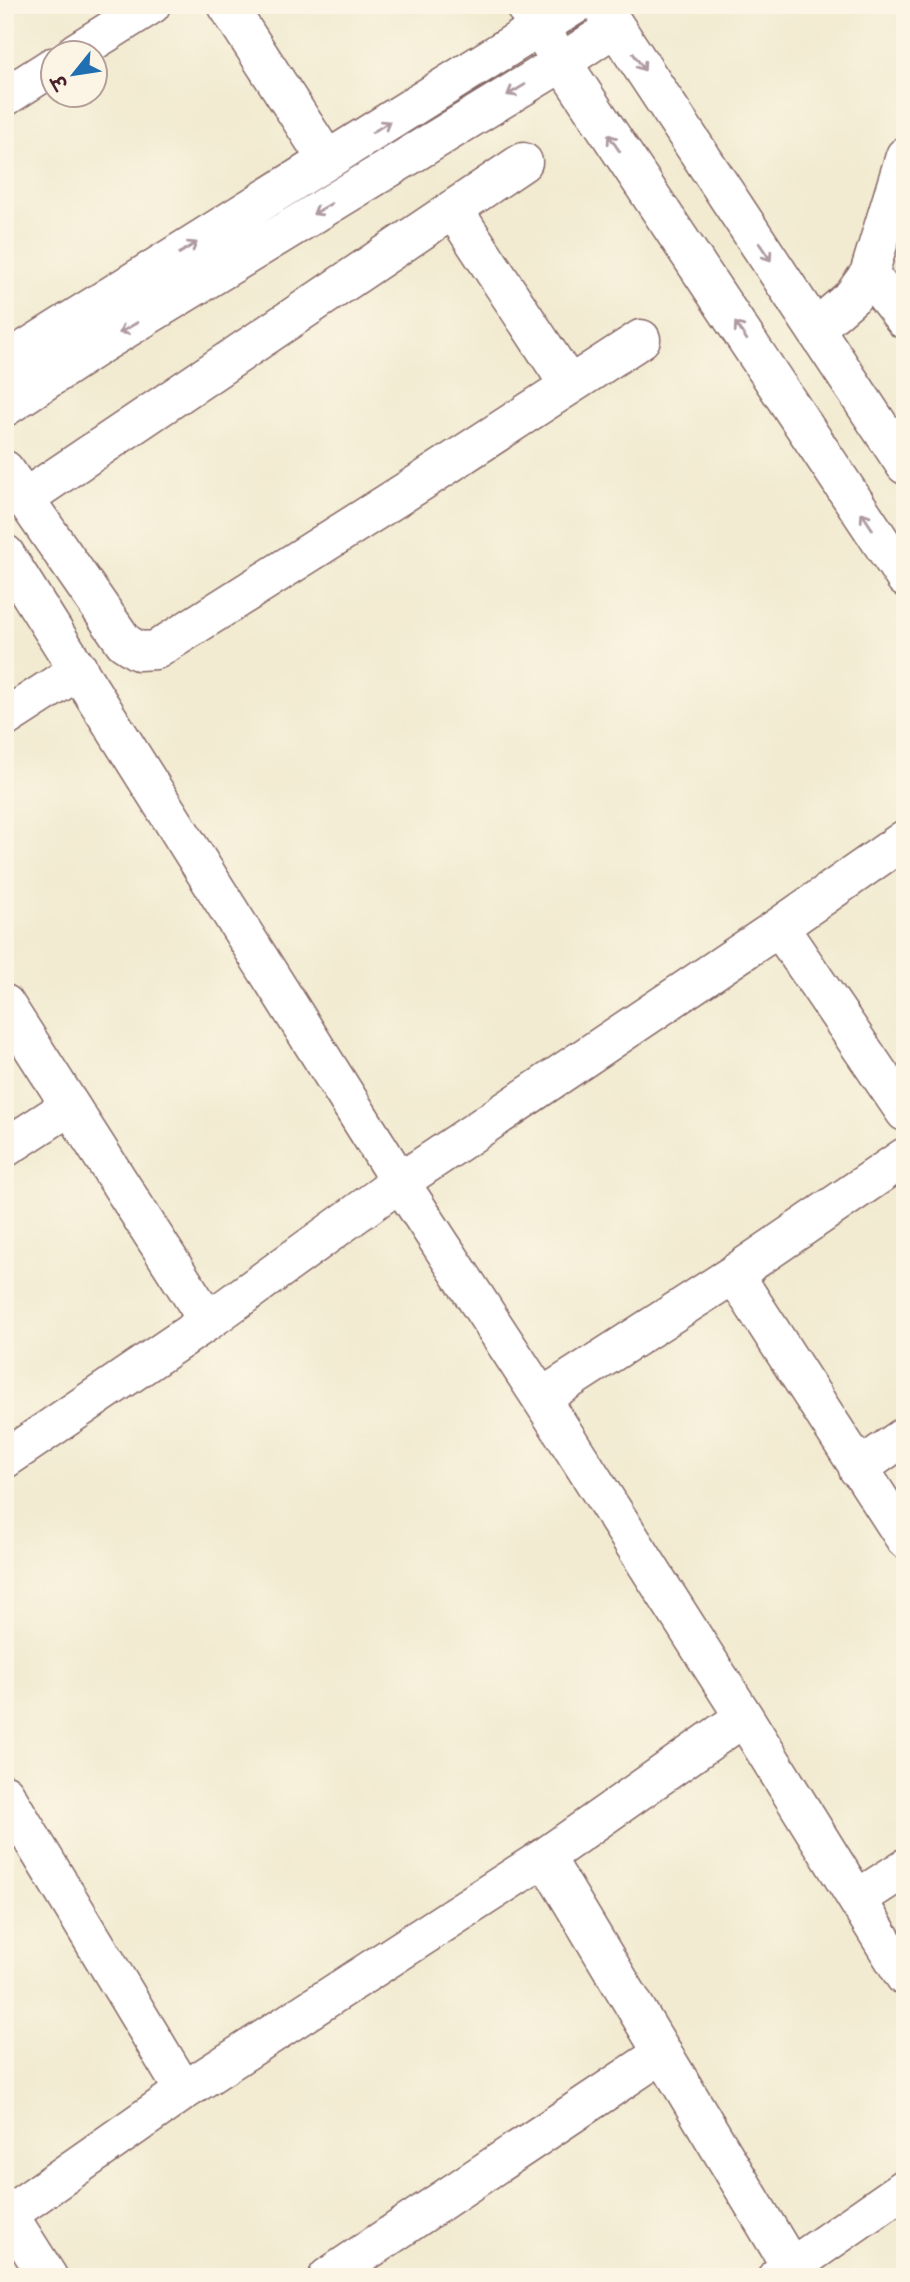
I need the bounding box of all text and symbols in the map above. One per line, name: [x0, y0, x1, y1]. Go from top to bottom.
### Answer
north arrow: [38, 38, 108, 108]
one-way arrow: [632, 52, 646, 71]
text: उ: [45, 68, 76, 95]
one-way arrow: [507, 83, 527, 97]
one-way arrow: [370, 120, 390, 134]
one-way arrow: [607, 133, 621, 153]
one-way arrow: [313, 202, 333, 216]
one-way arrow: [177, 240, 197, 254]
one-way arrow: [758, 241, 772, 261]
one-way arrow: [119, 321, 139, 335]
one-way arrow: [734, 322, 748, 342]
one-way arrow: [860, 512, 874, 531]

